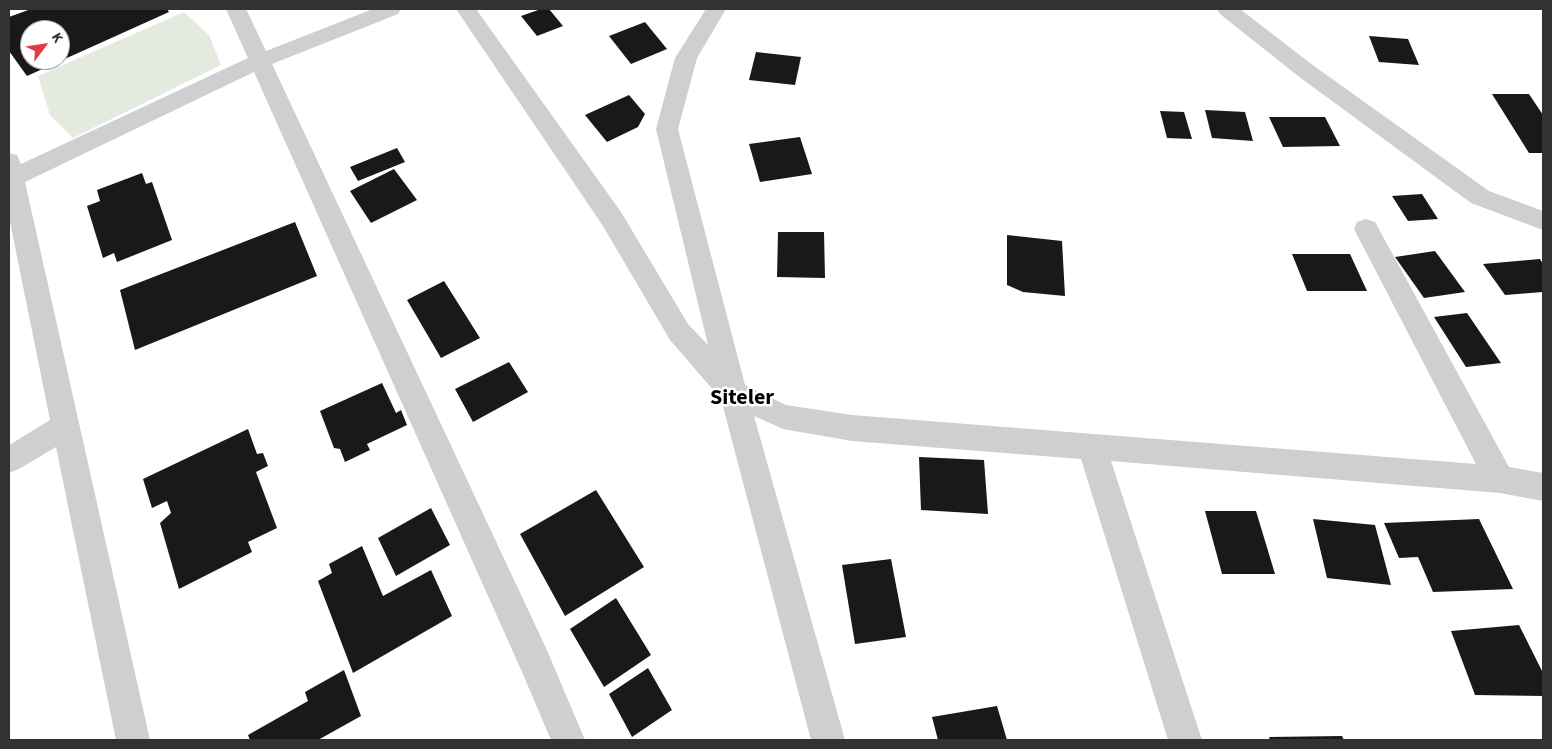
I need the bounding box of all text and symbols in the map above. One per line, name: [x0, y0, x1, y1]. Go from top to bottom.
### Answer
north arrow: [20, 20, 70, 70]
text: K: [46, 29, 68, 47]
district label: Siteler: [710, 386, 774, 412]

